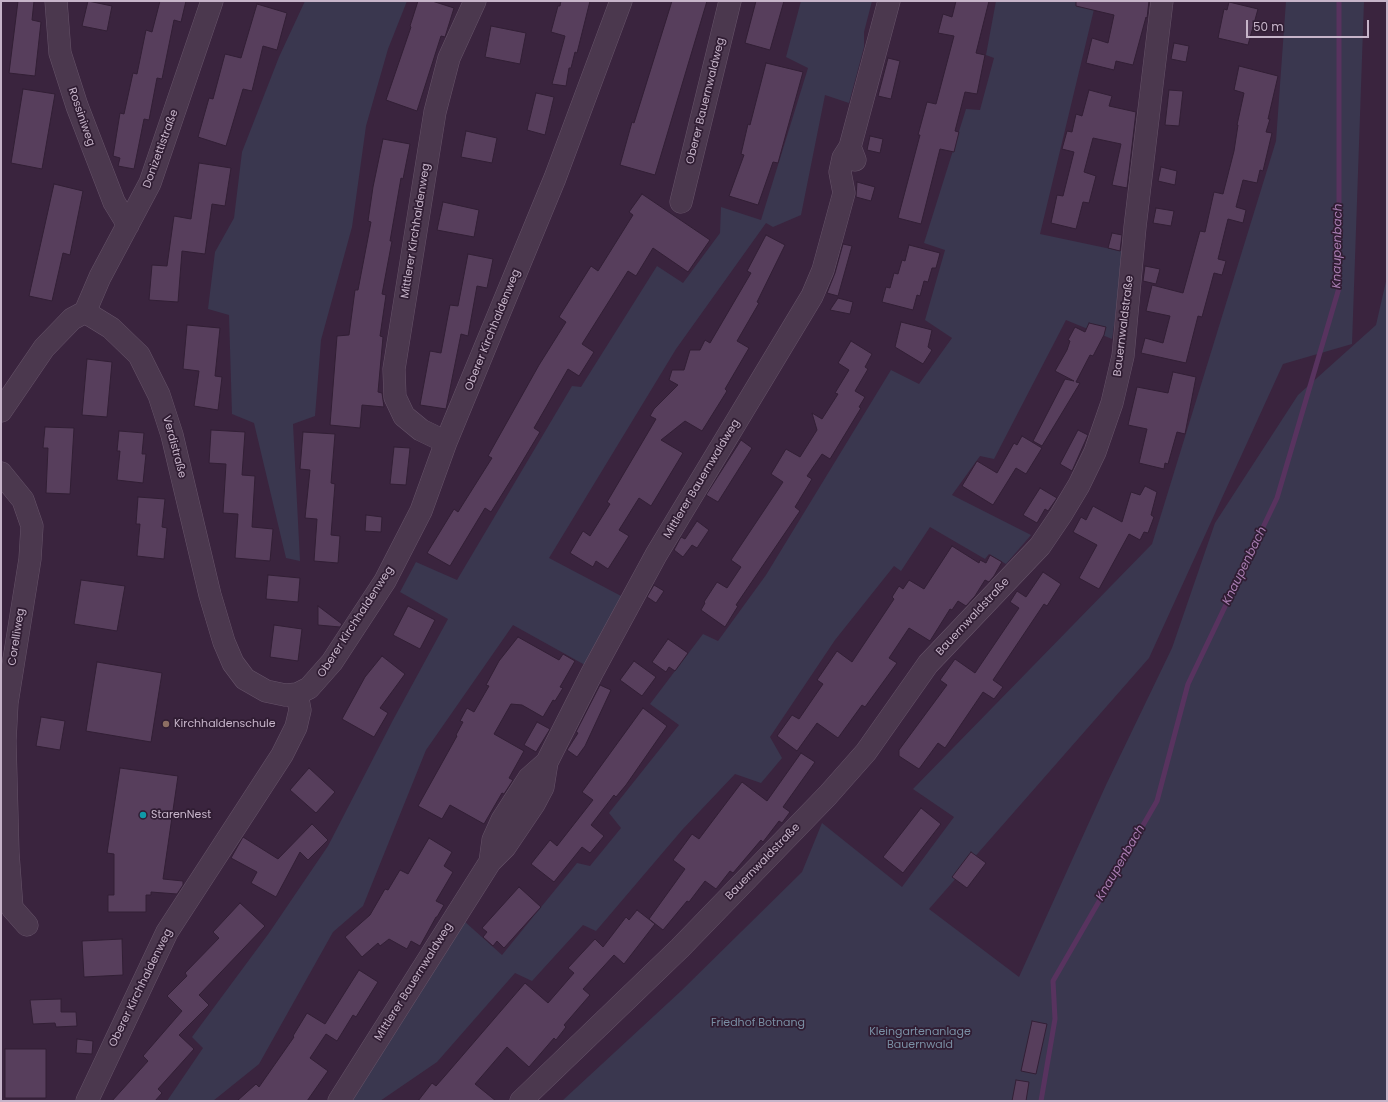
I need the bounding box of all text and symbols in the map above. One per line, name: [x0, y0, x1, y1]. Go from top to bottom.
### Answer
scale bar: [1248, 12, 1371, 38]
text: 50 m: [1253, 18, 1284, 35]
street label: Oberer Bauernwaldweg: [684, 36, 728, 166]
street label: Rossiniweg: [65, 86, 97, 148]
street label: Donizettistraße: [141, 108, 181, 190]
street label: Mittlerer Kirchhaldenweg: [399, 163, 433, 299]
water label: Knaupenbach: [1330, 203, 1346, 289]
street label: Oberer Kirchhaldenweg: [463, 267, 523, 393]
street label: Bauernwaldstraße: [1111, 275, 1137, 377]
street label: Verdistraße: [159, 414, 189, 480]
street label: Mittlerer Bauernwaldweg: [661, 417, 743, 541]
water label: Knaupenbach: [1220, 525, 1270, 607]
street label: Oberer Kirchhaldenweg: [315, 564, 397, 680]
street label: Bauernwaldstraße: [934, 575, 1012, 659]
street label: Corelliweg: [6, 607, 28, 667]
place label: Kirchhaldenschule: [174, 717, 276, 731]
marker: Kirchhaldenschule: [161, 719, 171, 729]
place label: StarenNest: [151, 808, 211, 822]
marker: StarenNest: [138, 810, 148, 820]
street label: Bauernwaldstraße: [723, 821, 803, 903]
water label: Knaupenbach: [1093, 823, 1149, 903]
street label: Mittlerer Bauernwaldweg: [372, 921, 456, 1043]
street label: Oberer Kirchhaldenweg: [107, 927, 175, 1049]
park label: Friedhof Botnang: [711, 1016, 805, 1030]
park label: Kleingartenanlage Bauernwald: [869, 1025, 971, 1051]

